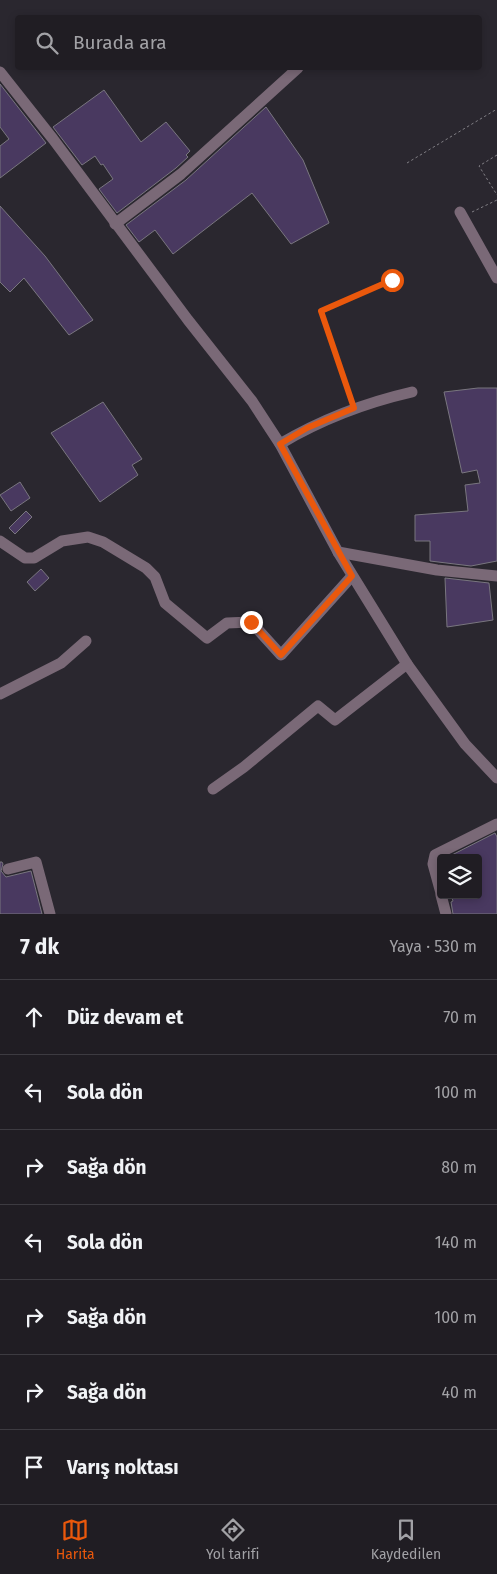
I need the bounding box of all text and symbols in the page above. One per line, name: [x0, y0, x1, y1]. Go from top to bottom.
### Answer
search box: [15, 15, 482, 70]
icon: search: [33, 29, 61, 57]
text: Burada ara: [73, 31, 167, 54]
route start: [381, 269, 404, 292]
route end: [240, 611, 263, 634]
map controls: [437, 854, 482, 899]
button: layers: [437, 854, 482, 899]
text: 7 dk: [20, 934, 59, 960]
text: Yaya · 530 m: [390, 937, 477, 956]
icon: ahead: [20, 1003, 48, 1031]
text: Düz devam et: [67, 1006, 183, 1029]
text: 70 m: [443, 1008, 477, 1027]
icon: left: [20, 1078, 48, 1106]
text: Sola dön: [67, 1081, 143, 1104]
text: 100 m: [434, 1083, 477, 1102]
icon: right: [20, 1153, 48, 1181]
text: Sağa dön: [67, 1156, 147, 1179]
text: 80 m: [441, 1158, 477, 1177]
icon: left: [20, 1228, 48, 1256]
text: Sola dön: [67, 1231, 143, 1254]
text: 140 m: [435, 1233, 477, 1252]
icon: right: [20, 1303, 48, 1331]
text: Sağa dön: [67, 1306, 147, 1329]
text: 100 m: [434, 1308, 477, 1327]
icon: right: [20, 1378, 48, 1406]
text: Sağa dön: [67, 1381, 147, 1404]
text: 40 m: [442, 1383, 477, 1402]
icon: arrive: [20, 1453, 48, 1481]
text: Varış noktası: [67, 1456, 179, 1479]
tab: Harita: [56, 1516, 95, 1563]
tab: Yol tarifi: [206, 1516, 259, 1563]
tab: Kaydedilen: [371, 1516, 441, 1563]

